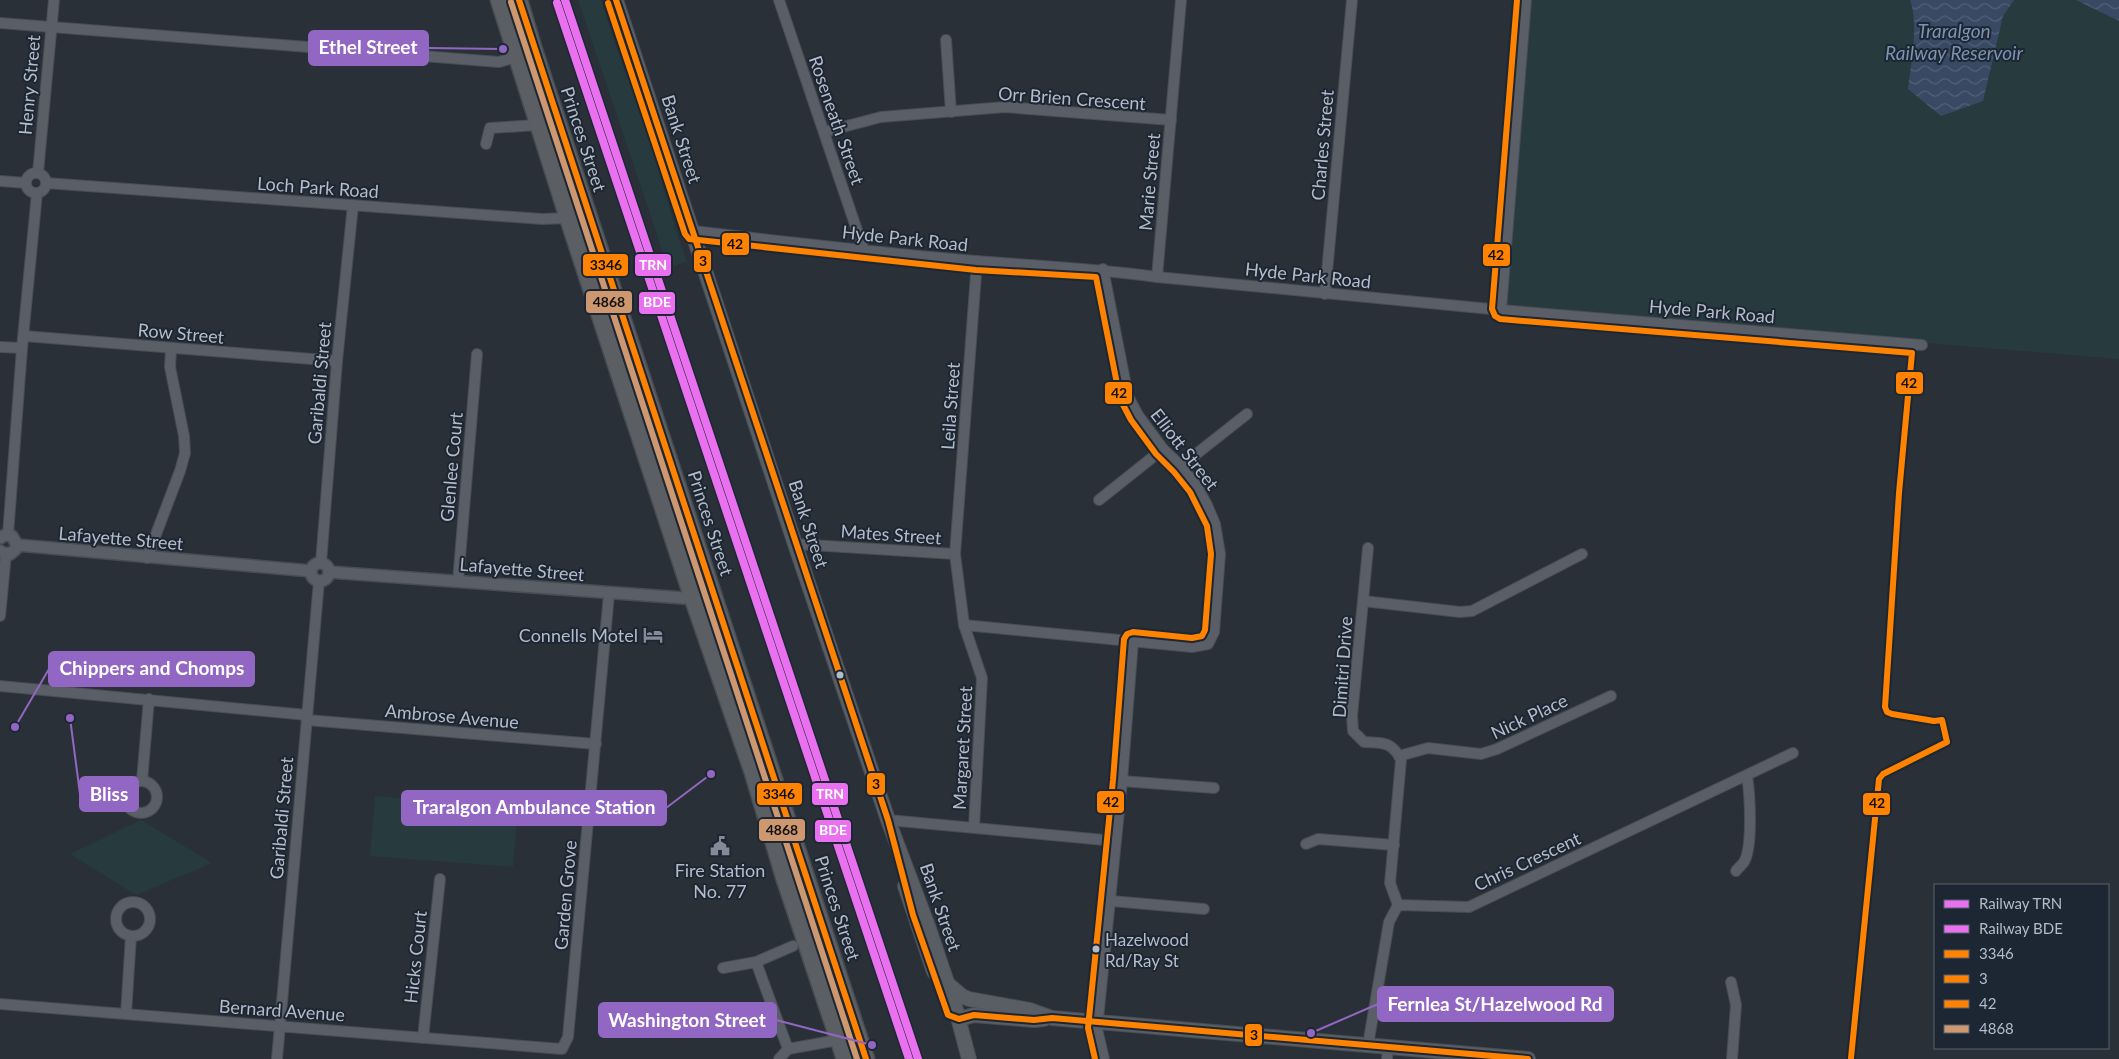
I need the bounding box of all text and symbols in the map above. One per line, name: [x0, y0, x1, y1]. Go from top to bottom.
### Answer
water label: Traralgon Railway Reservoir: [1885, 19, 2023, 64]
callout: Ethel Street: [309, 31, 428, 65]
street label: Henry Street: [14, 33, 44, 136]
text: Ethel Street: [319, 35, 417, 58]
street label: Roseneath Street: [805, 53, 870, 188]
street label: Orr Brien Crescent: [998, 82, 1147, 114]
street label: Princes Street: [557, 84, 612, 195]
street label: Charles Street: [1306, 88, 1338, 201]
street label: Bank Street: [657, 92, 707, 186]
street label: Marie Street: [1134, 132, 1164, 232]
street label: Loch Park Road: [257, 172, 379, 202]
street label: Hyde Park Road: [841, 220, 969, 256]
line badge: 42: [721, 232, 750, 256]
text: 42: [727, 235, 743, 252]
line badge: 42: [1482, 243, 1511, 267]
text: 42: [1488, 246, 1504, 263]
line badge: 3: [693, 249, 712, 273]
text: 3: [699, 252, 707, 269]
line badge: 3346: [582, 253, 629, 277]
line badge: TRN: [634, 253, 672, 277]
text: 3346: [590, 256, 622, 273]
text: TRN: [639, 256, 667, 273]
street label: Hyde Park Road: [1244, 257, 1372, 293]
line badge: 4868: [585, 290, 633, 314]
line badge: BDE: [638, 291, 676, 315]
text: 4868: [593, 293, 625, 310]
text: BDE: [643, 293, 671, 310]
street label: Hyde Park Road: [1648, 295, 1776, 327]
street label: Row Street: [137, 318, 226, 348]
street label: Garibaldi Street: [303, 320, 335, 445]
street label: Leila Street: [936, 361, 964, 450]
line badge: 42: [1895, 371, 1924, 395]
text: 42: [1901, 374, 1917, 391]
line badge: 42: [1104, 381, 1133, 405]
text: 42: [1111, 384, 1127, 401]
street label: Elliott Street: [1146, 404, 1224, 495]
street label: Glenlee Court: [435, 411, 467, 523]
street label: Princes Street: [684, 468, 739, 579]
street label: Bank Street: [784, 477, 834, 571]
street label: Mates Street: [840, 520, 943, 549]
street label: Lafayette Street: [58, 522, 185, 554]
street label: Lafayette Street: [459, 553, 586, 585]
street label: Dimitri Drive: [1327, 615, 1357, 719]
place label: Connells Motel: [519, 624, 638, 646]
hotel icon: Connells Motel: [642, 624, 664, 646]
callout: Chippers and Chomps: [49, 652, 254, 686]
text: Chippers and Chomps: [60, 656, 244, 679]
unlabelled marker: [835, 670, 845, 680]
street label: Margaret Street: [948, 685, 976, 811]
street label: Nick Place: [1487, 689, 1571, 743]
street label: Ambrose Avenue: [384, 699, 520, 733]
street label: Garibaldi Street: [265, 755, 297, 880]
line badge: 3: [866, 772, 886, 796]
text: 3: [872, 775, 880, 792]
callout: Bliss: [80, 777, 138, 811]
text: Bliss: [90, 782, 128, 805]
line badge: 3346: [756, 782, 803, 806]
line badge: TRN: [811, 782, 849, 806]
text: 3346: [763, 785, 795, 802]
text: TRN: [816, 785, 844, 802]
line badge: 42: [1096, 790, 1125, 814]
callout: Traralgon Ambulance Station: [402, 791, 666, 825]
line badge: 42: [1862, 792, 1891, 816]
text: 42: [1103, 793, 1119, 810]
text: 42: [1869, 794, 1885, 811]
text: Traralgon Ambulance Station: [413, 795, 655, 818]
line badge: 4868: [758, 818, 806, 842]
line badge: BDE: [814, 819, 852, 843]
text: 4868: [766, 821, 798, 838]
text: BDE: [819, 821, 847, 838]
street label: Chris Crescent: [1470, 826, 1584, 895]
public building icon: Fire Station No. 77: [709, 835, 731, 857]
street label: Garden Grove: [549, 839, 581, 951]
street label: Princes Street: [811, 853, 866, 964]
place label: Fire Station No. 77: [675, 859, 765, 902]
street label: Bank Street: [916, 860, 966, 954]
legend: [1934, 884, 2109, 1049]
text: Railway TRN: [1979, 894, 2062, 912]
street label: Hicks Court: [399, 909, 431, 1004]
text: Railway BDE: [1979, 919, 2063, 937]
place label: Hazelwood Rd/Ray St: [1105, 929, 1189, 971]
marker: Hazelwood Rd/Ray St: [1091, 944, 1101, 954]
text: 3346: [1979, 944, 2014, 962]
text: 3: [1979, 969, 1988, 987]
callout: Fernlea St/Hazelwood Rd: [1378, 987, 1613, 1021]
text: Fernlea St/Hazelwood Rd: [1387, 992, 1603, 1015]
text: 42: [1979, 994, 1996, 1012]
street label: Bernard Avenue: [218, 995, 346, 1025]
callout: Washington Street: [599, 1003, 776, 1037]
text: Washington Street: [608, 1008, 766, 1031]
text: 4868: [1979, 1019, 2014, 1037]
line badge: 3: [1244, 1023, 1263, 1047]
text: 3: [1250, 1026, 1258, 1043]

